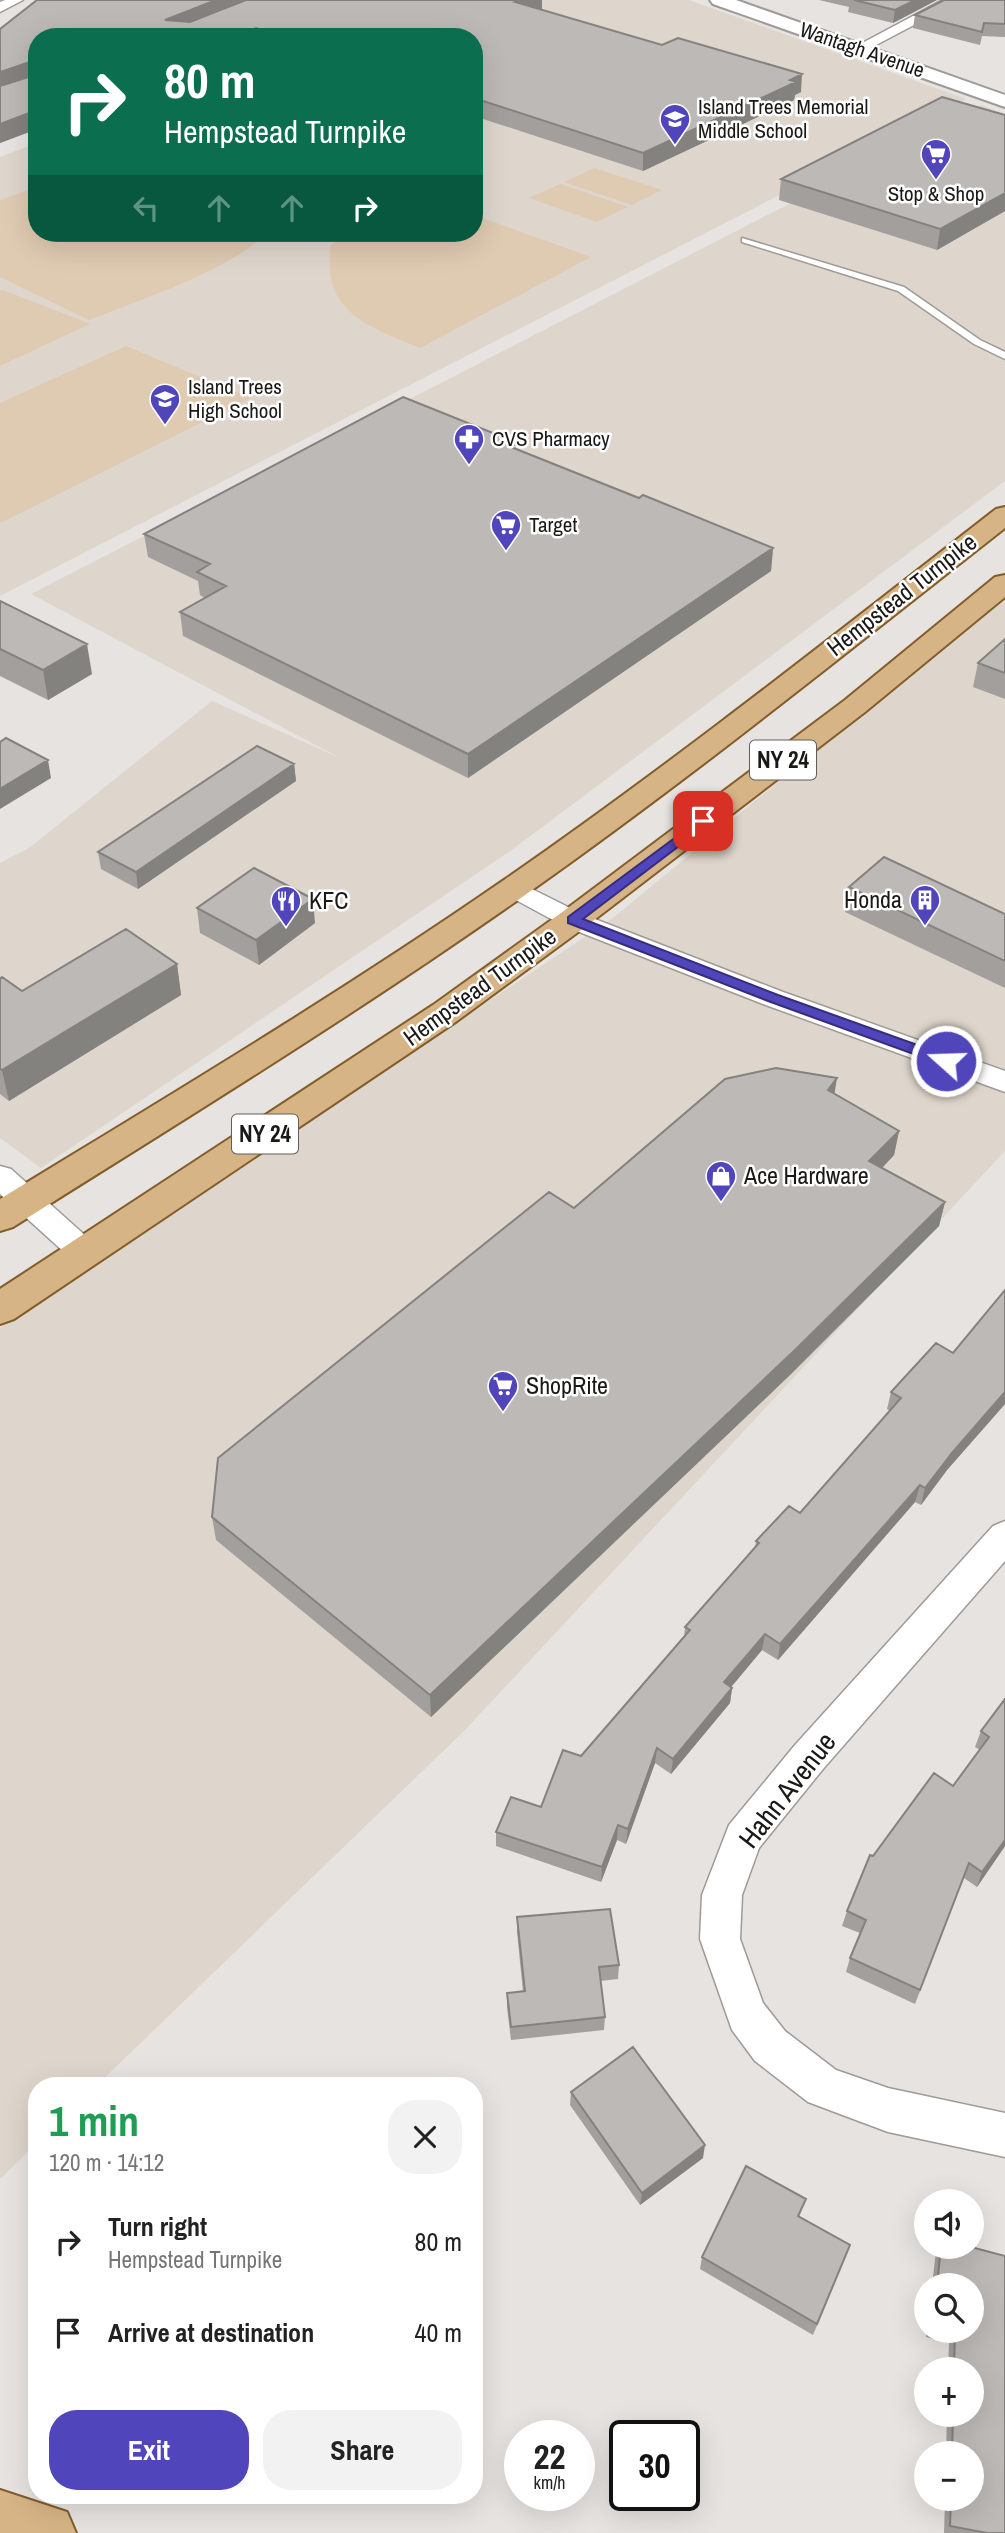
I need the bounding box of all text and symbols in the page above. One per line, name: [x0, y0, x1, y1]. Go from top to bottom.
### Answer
street label: Wantagh Avenue: [796, 15, 928, 84]
text: 80 m: [164, 47, 256, 113]
icon: right: [49, 56, 140, 147]
place label: Island Trees Memorial Middle School: [698, 92, 868, 145]
school or university icon: Island Trees Memorial Middle School: [658, 102, 692, 146]
text: Hempstead Turnpike: [164, 110, 406, 153]
supermarket icon: Stop & Shop: [919, 137, 953, 181]
place label: Stop & Shop: [888, 179, 984, 208]
icon: left: [127, 189, 165, 227]
icon: ahead: [200, 189, 238, 227]
icon: ahead: [273, 189, 311, 227]
icon: right: [346, 189, 384, 227]
place label: Island Trees High School: [188, 372, 282, 425]
school or university icon: Island Trees High School: [148, 382, 182, 426]
pharmacy icon: CVS Pharmacy: [452, 422, 486, 466]
place label: CVS Pharmacy: [492, 424, 610, 453]
supermarket icon: Target: [489, 508, 523, 552]
place label: Target: [529, 510, 577, 539]
street label: Hempstead Turnpike: [820, 526, 983, 663]
road number: NY 24: [750, 740, 816, 780]
pin: [673, 791, 733, 851]
icon: arrive: [684, 802, 722, 840]
place label: Honda: [844, 883, 902, 915]
building icon: Honda: [908, 883, 942, 927]
restaurant icon: KFC: [269, 884, 303, 928]
place label: KFC: [309, 884, 348, 916]
street label: Hempstead Turnpike: [396, 920, 562, 1053]
position arrow: [909, 1024, 983, 1098]
road number: NY 24: [232, 1114, 298, 1154]
shop icon: Ace Hardware: [704, 1159, 738, 1203]
place label: Ace Hardware: [743, 1159, 869, 1191]
supermarket icon: ShopRite: [486, 1369, 520, 1413]
place label: ShopRite: [526, 1369, 608, 1401]
street label: Hahn Avenue: [730, 1724, 844, 1856]
text: 1 min: [49, 2093, 139, 2149]
button: close: [388, 2100, 462, 2174]
text: 120 m · 14:12: [49, 2147, 164, 2178]
map controls: [914, 2189, 984, 2511]
button: sound: [914, 2189, 984, 2259]
text: Turn right: [108, 2209, 207, 2244]
icon: right: [49, 2223, 87, 2261]
text: 80 m: [415, 2224, 462, 2259]
text: Hempstead Turnpike: [108, 2244, 282, 2275]
button: search: [914, 2273, 984, 2343]
icon: arrive: [49, 2314, 87, 2352]
text: Arrive at destination: [108, 2315, 314, 2350]
text: 40 m: [415, 2315, 462, 2350]
button: +: [914, 2357, 984, 2427]
button: Exit: [49, 2410, 249, 2490]
button: Share: [263, 2410, 462, 2490]
speed limit sign: 30: [609, 2420, 700, 2511]
text: 22: [534, 2433, 565, 2480]
button: −: [914, 2441, 984, 2511]
text: km/h: [534, 2470, 566, 2495]

